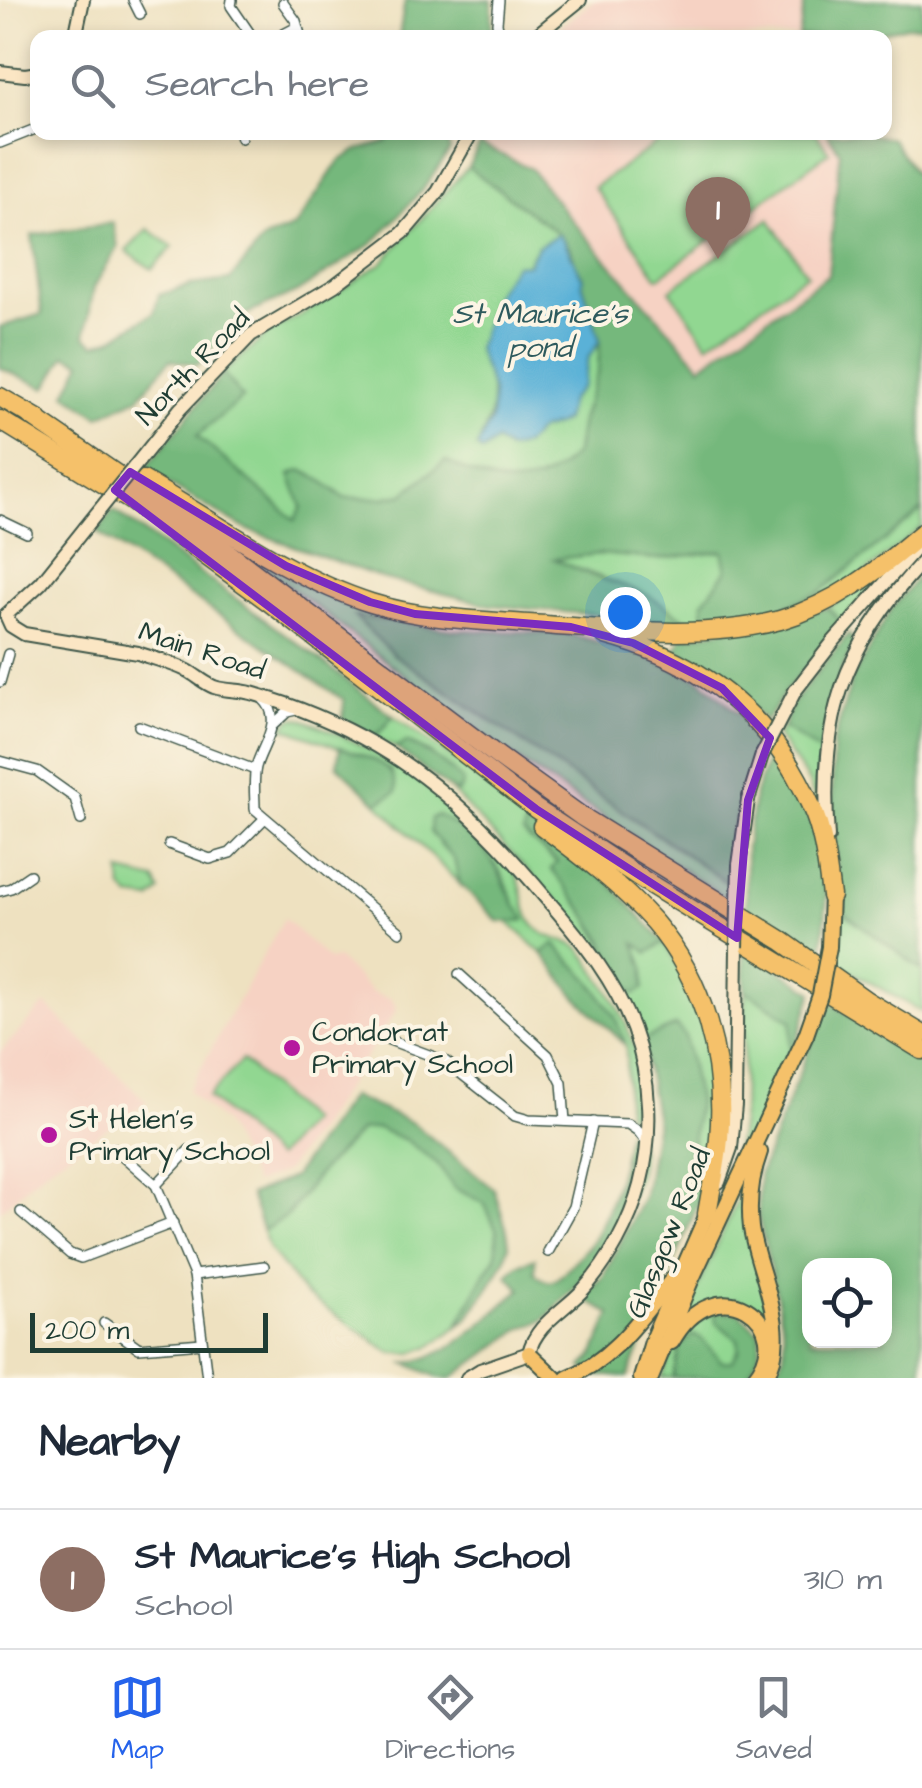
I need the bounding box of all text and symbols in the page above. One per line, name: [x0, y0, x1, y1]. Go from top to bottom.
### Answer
search box: [30, 30, 892, 140]
icon: search: [65, 58, 120, 113]
text: Search here: [145, 59, 369, 111]
pin: 1: [686, 176, 750, 259]
water label: St Maurice's pond: [453, 293, 629, 369]
street label: North Road: [127, 300, 259, 434]
your location: [600, 587, 651, 638]
street label: Main Road: [134, 612, 270, 690]
place label: Condorrat Primary School: [312, 1013, 513, 1086]
marker: Condorrat Primary School: [281, 1037, 303, 1059]
place label: St Helen's Primary School: [69, 1100, 270, 1173]
marker: St Helen's Primary School: [38, 1124, 60, 1146]
street label: Glasgow Road: [617, 1142, 722, 1324]
map controls: [802, 1258, 892, 1348]
button: locate: [802, 1258, 892, 1348]
scale bar: [30, 1308, 268, 1352]
text: 200 m: [45, 1311, 129, 1350]
text: Nearby: [40, 1414, 180, 1472]
text: St Maurice's High School: [135, 1531, 570, 1583]
text: 1: [70, 1557, 75, 1602]
text: 310 m: [804, 1557, 882, 1602]
text: School: [135, 1583, 233, 1628]
tab: Map: [110, 1670, 165, 1769]
tab: Directions: [385, 1670, 515, 1769]
tab: Saved: [736, 1670, 812, 1769]

